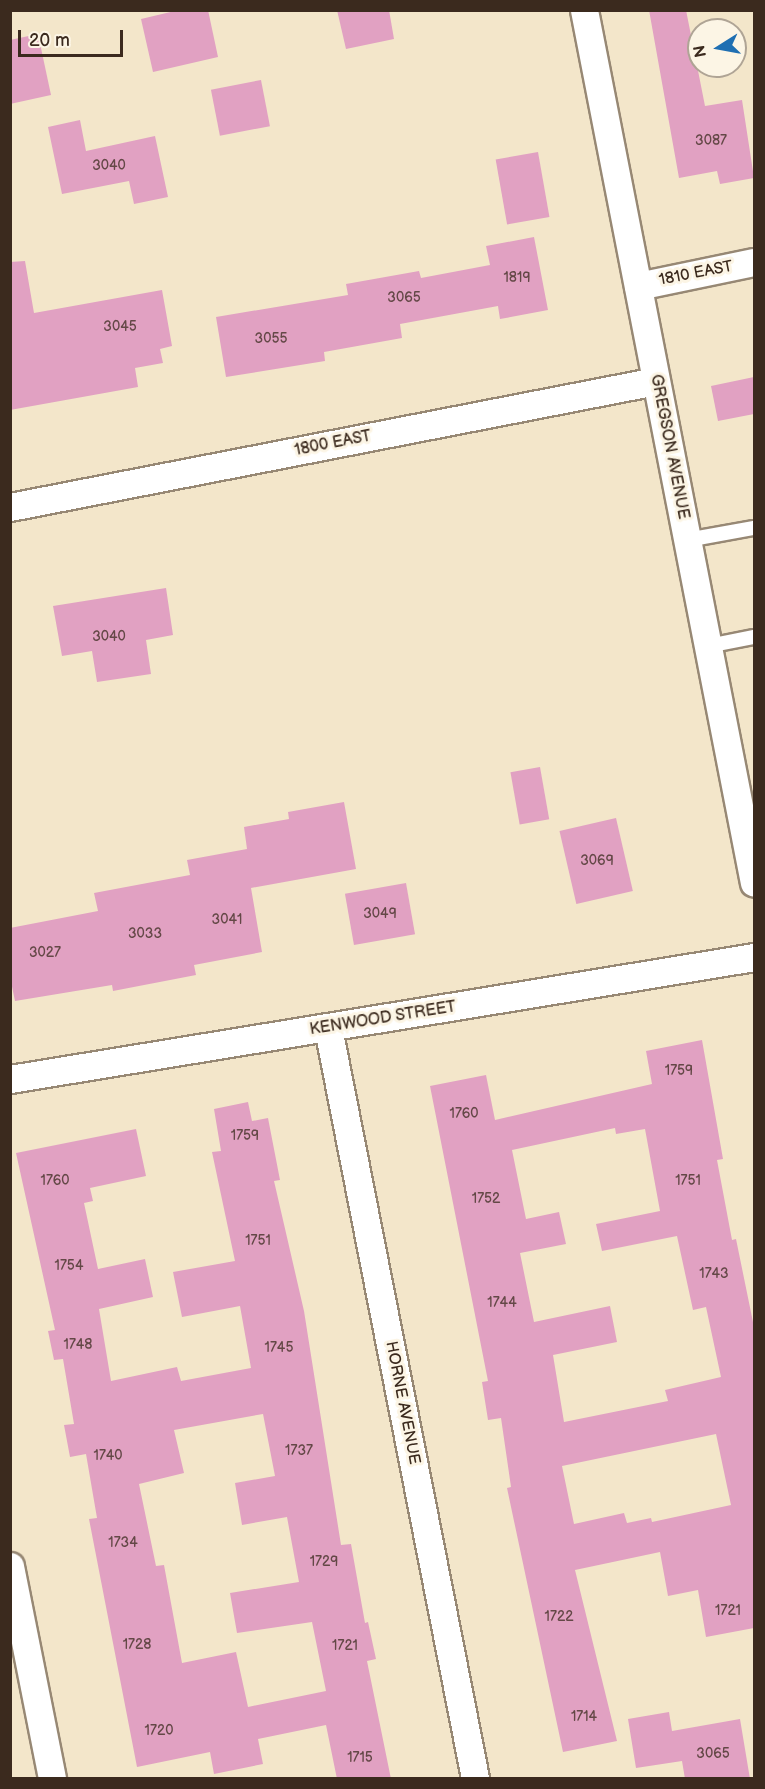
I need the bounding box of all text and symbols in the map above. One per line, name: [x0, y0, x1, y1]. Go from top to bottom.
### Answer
scale bar: [21, 18, 126, 56]
north arrow: [687, 18, 747, 78]
text: 20 m: [29, 30, 70, 51]
text: N: [690, 43, 711, 59]
house number: 3087: [695, 133, 727, 149]
house number: 3040: [92, 158, 126, 174]
street label: 1810 EAST: [657, 257, 735, 291]
house number: 1819: [503, 270, 531, 286]
house number: 3065: [387, 290, 421, 306]
house number: 3045: [103, 319, 137, 335]
house number: 3055: [255, 331, 287, 347]
street label: GREGSON AVENUE: [646, 373, 692, 521]
street label: 1800 EAST: [293, 427, 373, 461]
house number: 3040: [92, 629, 126, 645]
house number: 3069: [580, 853, 614, 869]
house number: 3049: [363, 906, 397, 922]
house number: 3041: [212, 912, 242, 928]
house number: 3033: [128, 926, 162, 942]
house number: 3027: [29, 945, 61, 961]
street label: KENWOOD STREET: [308, 998, 458, 1040]
house number: 1759: [665, 1063, 693, 1079]
house number: 1760: [449, 1106, 479, 1122]
house number: 1759: [231, 1128, 259, 1144]
house number: 1760: [40, 1173, 70, 1189]
house number: 1751: [675, 1173, 701, 1189]
house number: 1752: [472, 1191, 500, 1207]
house number: 1751: [245, 1233, 271, 1249]
house number: 1754: [55, 1258, 83, 1274]
house number: 1743: [699, 1266, 729, 1282]
house number: 1744: [487, 1295, 517, 1311]
house number: 1748: [64, 1337, 92, 1353]
house number: 1745: [265, 1340, 293, 1356]
street label: HORNE AVENUE: [381, 1340, 423, 1466]
house number: 1737: [285, 1443, 313, 1459]
house number: 1740: [93, 1448, 123, 1464]
house number: 1734: [108, 1535, 138, 1551]
house number: 1729: [310, 1554, 338, 1570]
house number: 1721: [715, 1603, 741, 1619]
house number: 1722: [545, 1609, 573, 1625]
house number: 1728: [123, 1637, 151, 1653]
house number: 1721: [332, 1638, 358, 1654]
house number: 1714: [571, 1709, 597, 1725]
house number: 1720: [145, 1723, 173, 1739]
house number: 3065: [696, 1746, 730, 1762]
house number: 1715: [347, 1750, 373, 1766]

